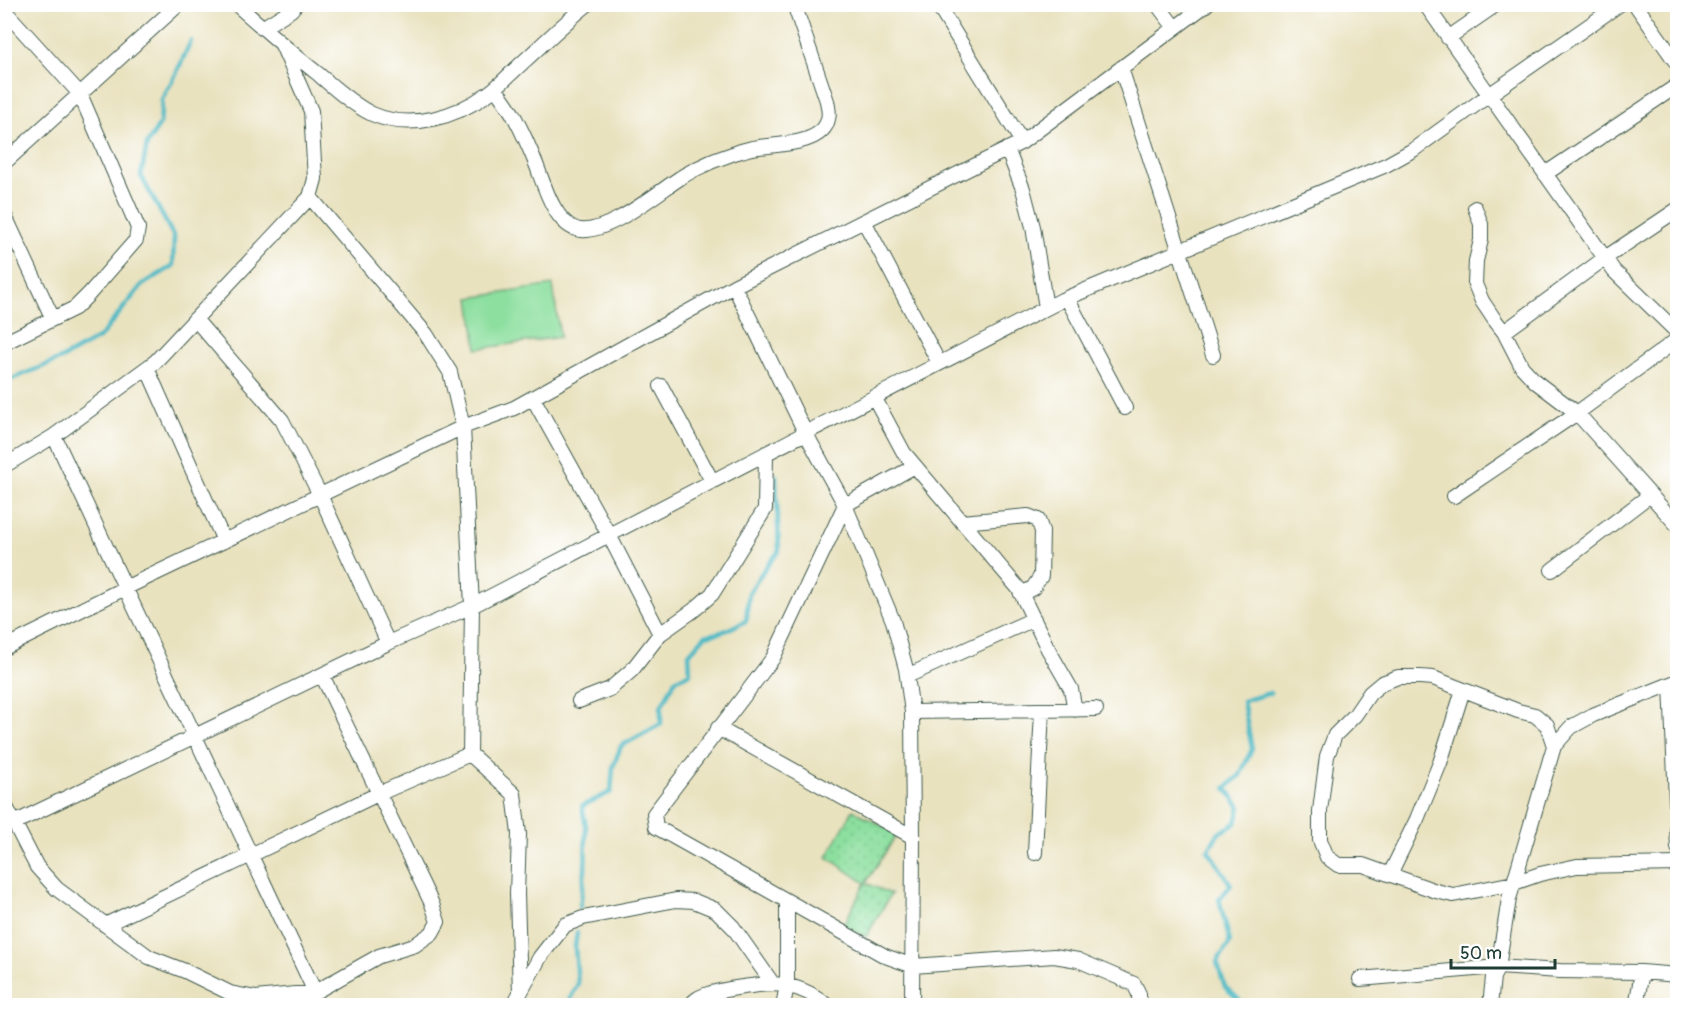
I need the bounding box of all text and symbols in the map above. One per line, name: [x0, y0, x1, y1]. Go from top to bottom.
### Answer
scale bar: [1451, 932, 1554, 970]
text: 50 m: [1460, 942, 1502, 965]

